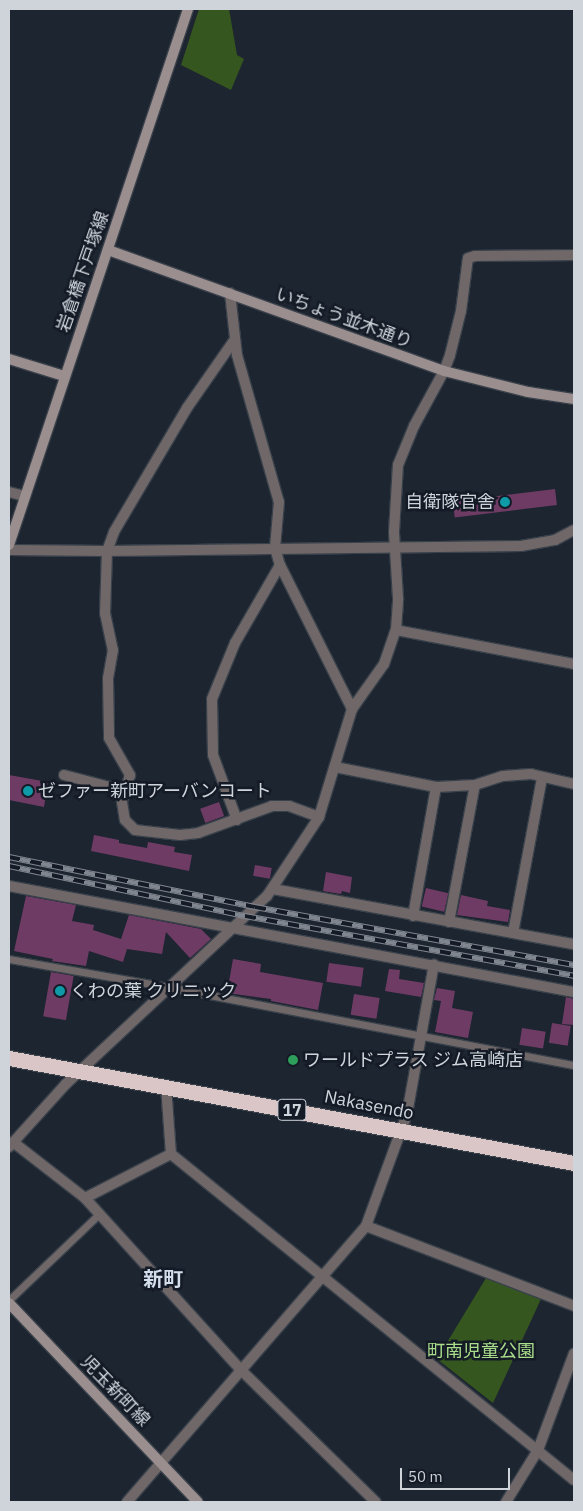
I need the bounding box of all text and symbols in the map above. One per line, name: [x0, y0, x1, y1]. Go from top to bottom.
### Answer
street label: 岩倉橋下戸塚線: [52, 209, 114, 335]
street label: いちょう並木通り: [273, 283, 415, 353]
place label: 自衛隊官舎: [405, 491, 495, 513]
marker: 自衛隊官舎: [499, 496, 511, 508]
place label: ゼファー新町アーバンコート: [38, 780, 271, 802]
marker: ゼファー新町アーバンコート: [22, 785, 34, 797]
place label: くわの葉 クリニック: [70, 980, 236, 1002]
marker: くわの葉 クリニック: [54, 985, 66, 997]
place label: ワールドプラス ジム高崎店: [303, 1049, 523, 1071]
marker: ワールドプラス ジム高崎店: [287, 1054, 299, 1066]
street label: Nakasendo: [322, 1086, 416, 1124]
road number: 17: [277, 1096, 307, 1124]
district label: 新町: [143, 1266, 183, 1290]
park label: 町南児童公園: [427, 1340, 535, 1362]
street label: 児玉新町線: [76, 1351, 154, 1431]
scale bar: [403, 1458, 513, 1490]
text: 50 m: [408, 1467, 443, 1486]

